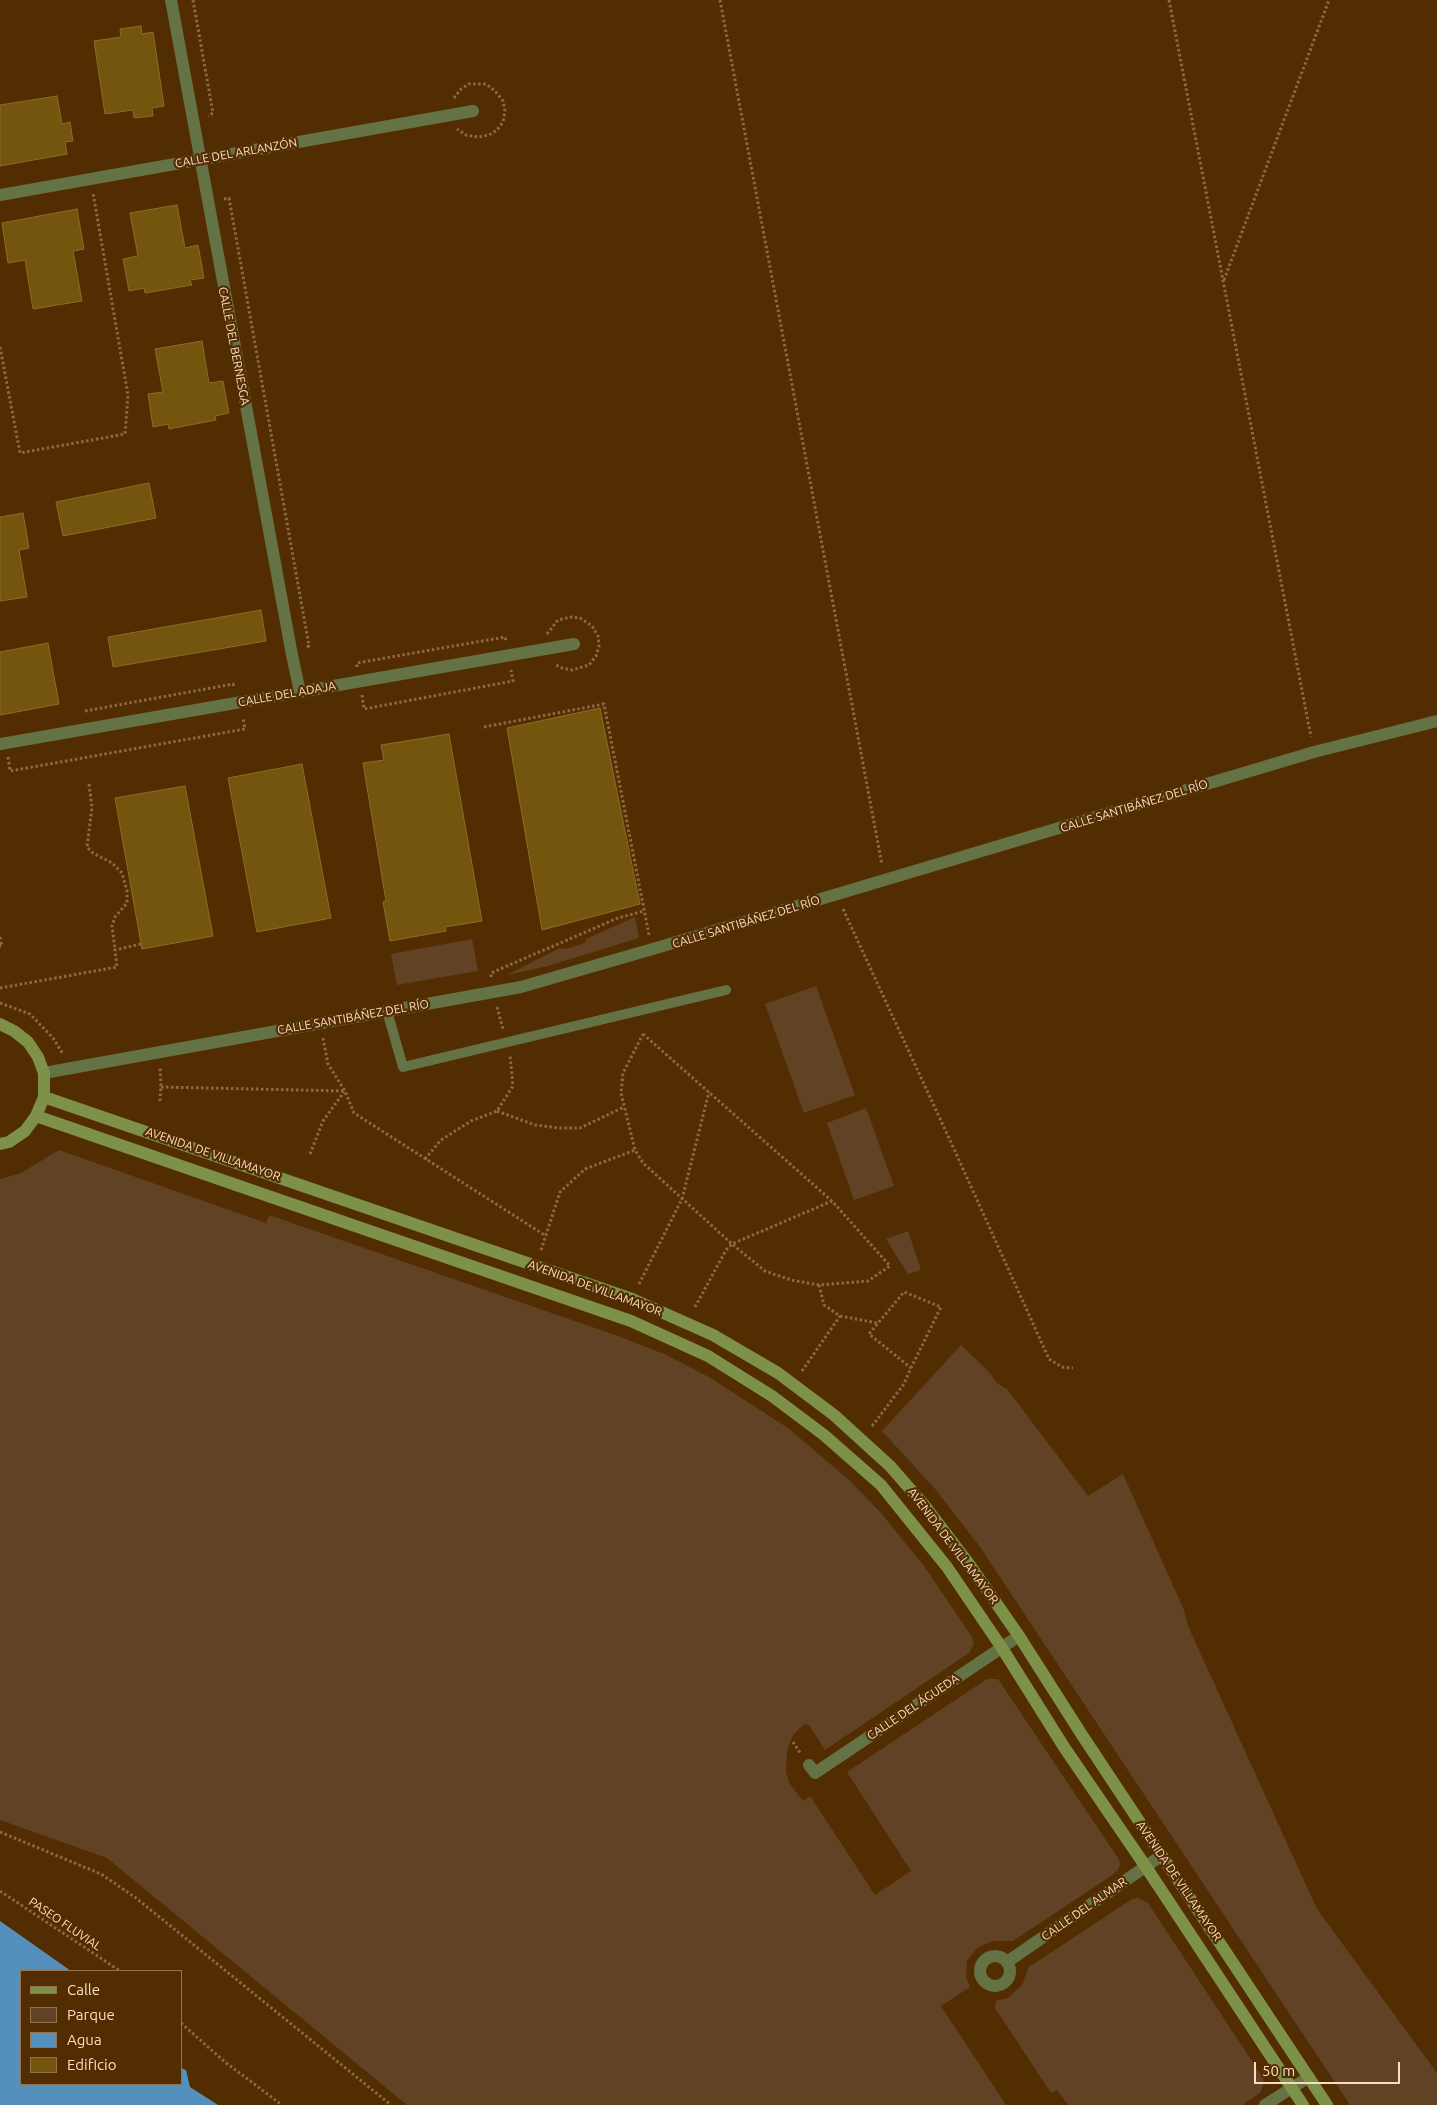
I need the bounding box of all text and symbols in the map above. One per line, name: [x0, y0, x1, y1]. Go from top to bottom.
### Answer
street label: CALLE DEL ARLANZÓN: [174, 135, 298, 171]
street label: CALLE DEL BERNESGA: [215, 286, 253, 406]
street label: CALLE DEL ADAJA: [237, 678, 337, 710]
street label: CALLE SANTIBÁÑEZ DEL RÍO: [1058, 777, 1210, 835]
street label: CALLE SANTIBÁÑEZ DEL RÍO: [670, 893, 822, 951]
street label: CALLE SANTIBÁÑEZ DEL RÍO: [276, 997, 430, 1037]
street label: AVENIDA DE VILLAMAYOR: [144, 1124, 282, 1184]
street label: AVENIDA DE VILLAMAYOR: [526, 1257, 664, 1319]
street label: AVENIDA DE VILLAMAYOR: [905, 1485, 1001, 1607]
street label: CALLE DEL ÁGUEDA: [864, 1671, 962, 1743]
street label: AVENIDA DE VILLAMAYOR: [1133, 1818, 1225, 1944]
street label: CALLE DEL ALMAR: [1039, 1874, 1129, 1944]
street label: PASEO FLUVIAL: [26, 1894, 104, 1954]
legend: [20, 1970, 182, 2085]
text: Calle: [67, 1981, 100, 1998]
text: Parque: [67, 2006, 115, 2023]
text: Agua: [67, 2031, 102, 2048]
scale bar: [1257, 2052, 1403, 2084]
text: Edificio: [67, 2056, 116, 2073]
text: 50 m: [1262, 2062, 1295, 2079]

